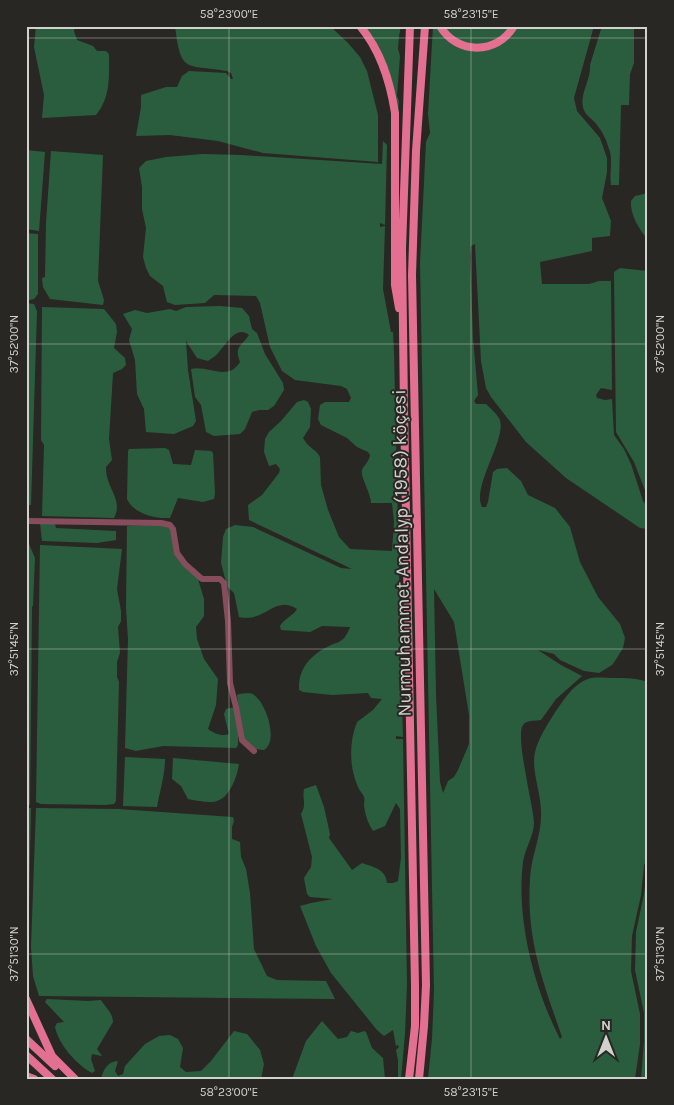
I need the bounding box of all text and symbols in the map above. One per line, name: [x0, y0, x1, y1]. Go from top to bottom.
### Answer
text: 58°23'00"E: [200, 7, 258, 21]
text: 58°23'15"E: [443, 7, 499, 21]
text: 37°52'00"N: [7, 315, 21, 373]
text: 37°52'00"N: [653, 315, 667, 373]
street label: Nurmuhammet Andalyp (1958) köçesi: [388, 389, 416, 717]
text: 37°51'45"N: [7, 622, 21, 676]
text: 37°51'45"N: [653, 622, 667, 676]
text: 37°51'30"N: [7, 926, 21, 982]
text: 37°51'30"N: [653, 926, 667, 982]
north arrow: [582, 1012, 632, 1062]
text: N: [601, 1017, 611, 1034]
text: 58°23'00"E: [200, 1085, 258, 1099]
text: 58°23'15"E: [443, 1085, 499, 1099]

